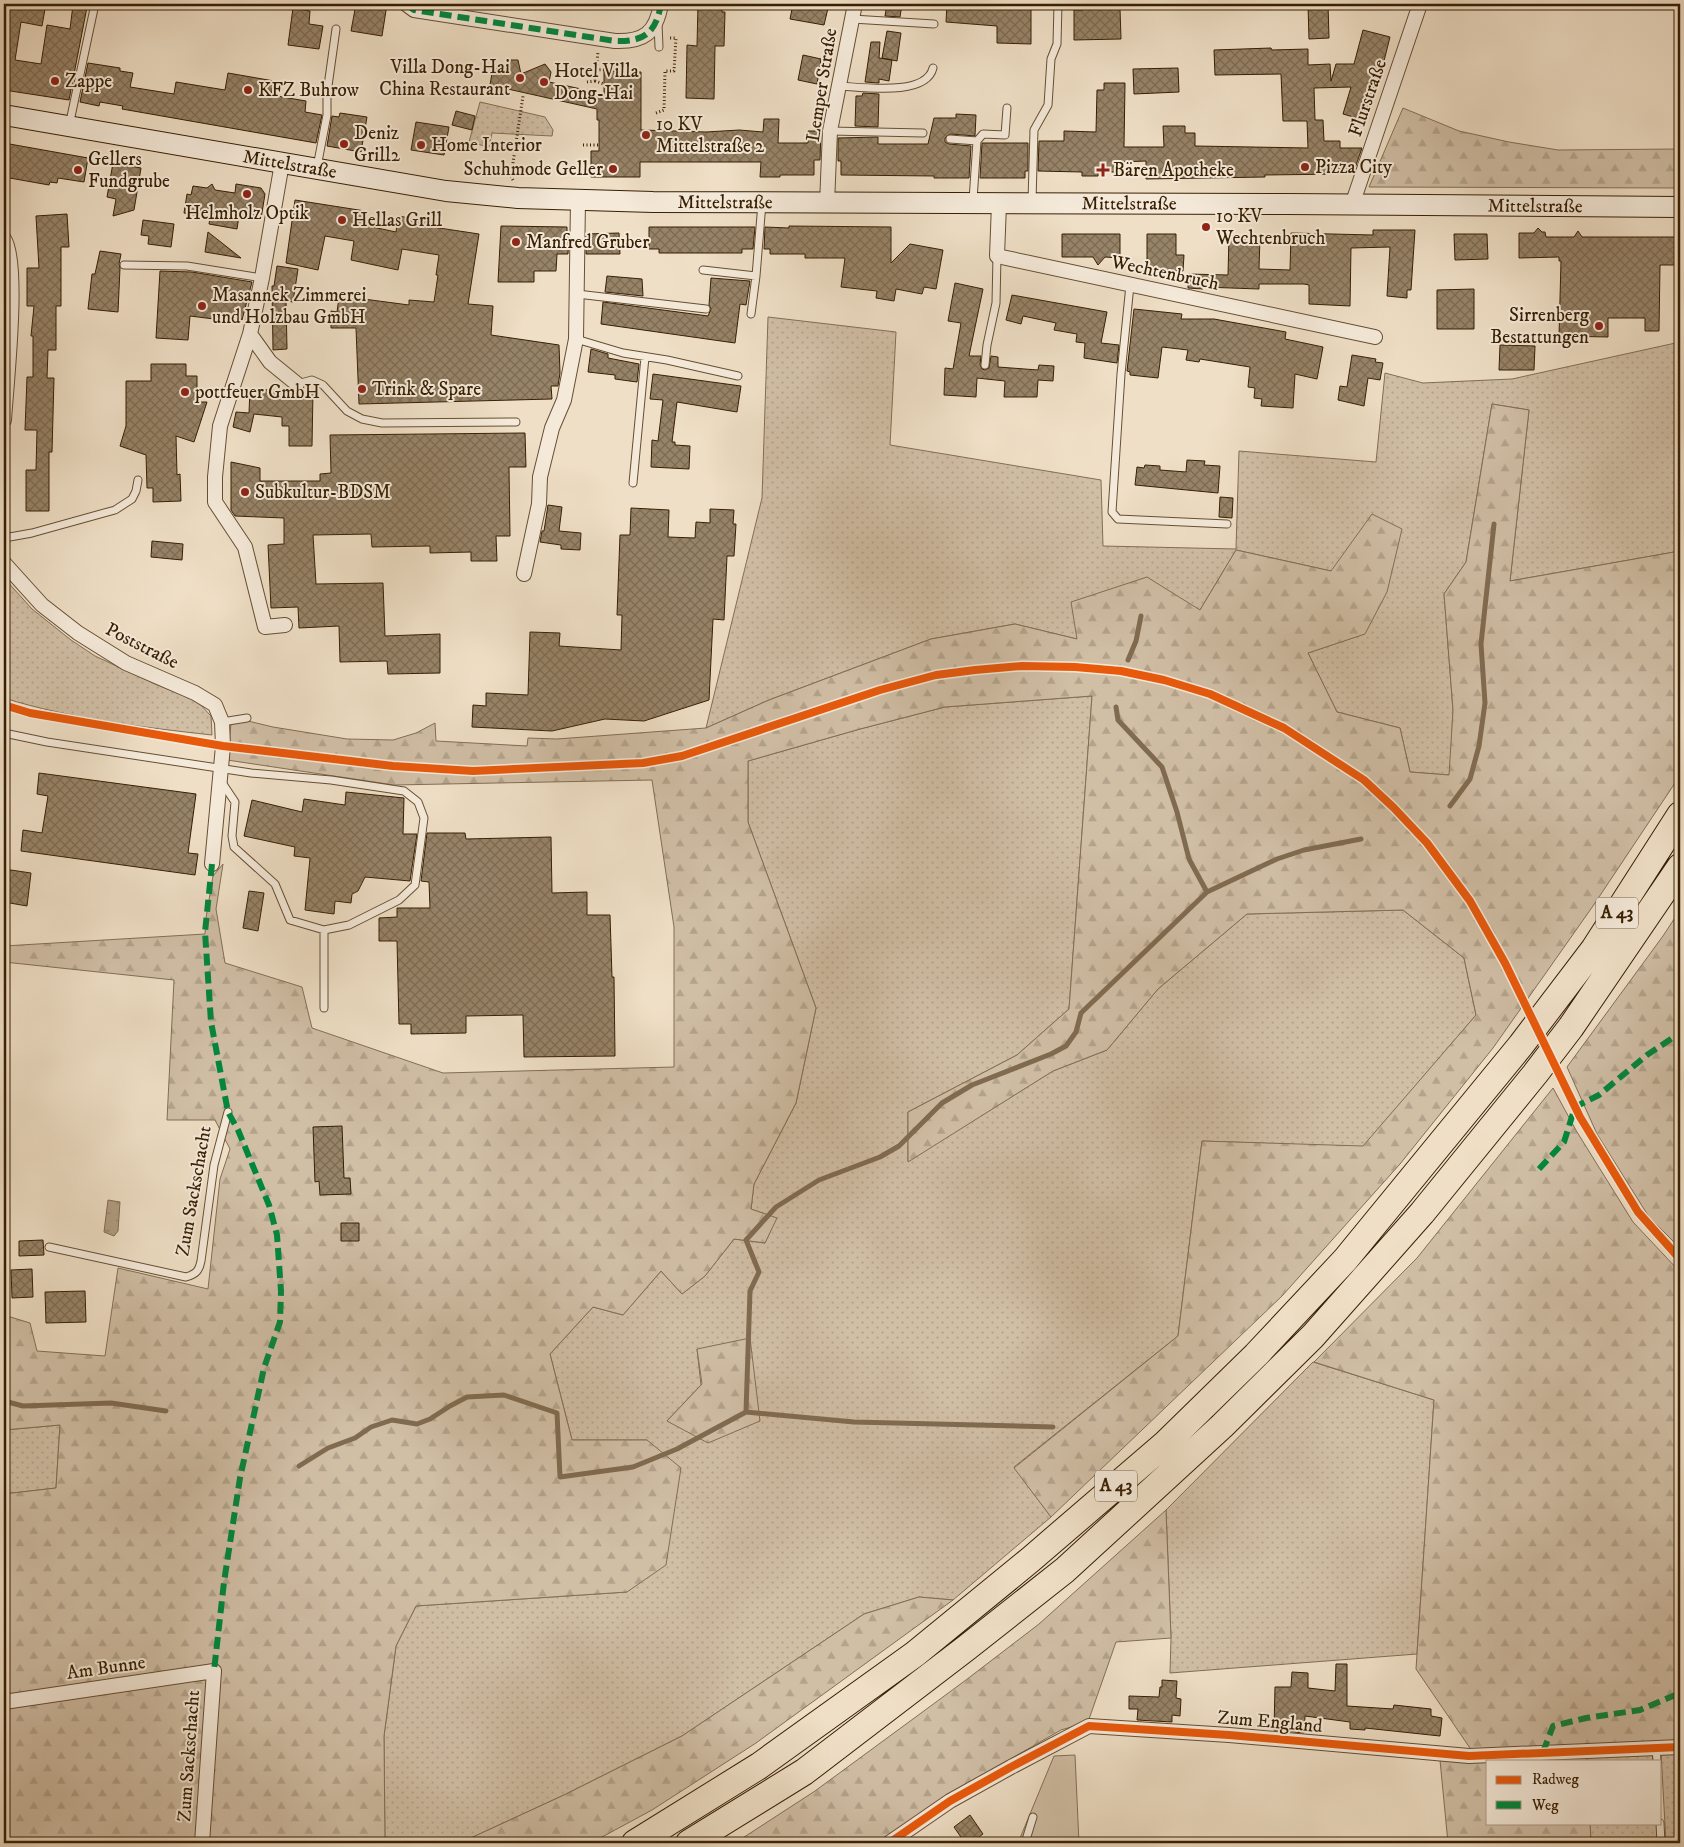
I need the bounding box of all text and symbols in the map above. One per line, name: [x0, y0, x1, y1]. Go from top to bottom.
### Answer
street label: Lemper Straße: [802, 26, 842, 144]
place label: Villa Dong-Hai China Restaurant: [379, 56, 510, 101]
street label: Flurstraße: [1344, 56, 1392, 140]
place label: Hotel Villa Dong-Hai: [554, 60, 639, 105]
place label: Zappe: [65, 70, 112, 93]
marker: Villa Dong-Hai China Restaurant: [514, 72, 526, 84]
marker: Zappe: [49, 75, 61, 87]
marker: Hotel Villa Dong-Hai: [538, 76, 550, 88]
place label: KFZ Buhrow: [258, 79, 359, 102]
marker: KFZ Buhrow: [242, 84, 254, 96]
place label: 10 KV Mittelstraße 2: [656, 113, 765, 158]
place label: Deniz Grill2: [354, 122, 401, 167]
marker: 10 KV Mittelstraße 2: [640, 129, 652, 141]
place label: Home Interior: [431, 134, 542, 157]
marker: Deniz Grill2: [338, 138, 350, 150]
marker: Home Interior: [415, 139, 427, 151]
street label: Mittelstraße: [241, 145, 339, 184]
place label: Gellers Fundgrube: [88, 148, 170, 193]
place label: Pizza City: [1315, 156, 1393, 179]
place label: Schuhmode Geller: [464, 158, 603, 181]
place label: Bären Apotheke: [1113, 159, 1234, 182]
marker: Pizza City: [1299, 161, 1311, 173]
marker: Schuhmode Geller: [607, 163, 619, 175]
marker: Gellers Fundgrube: [72, 164, 84, 176]
marker: Bären Apotheke: [1097, 164, 1109, 176]
marker: Helmholz Optik: [241, 188, 253, 200]
street label: Mittelstraße: [678, 191, 773, 214]
street label: Mittelstraße: [1082, 192, 1177, 215]
street label: Mittelstraße: [1488, 194, 1583, 218]
place label: Helmholz Optik: [185, 202, 310, 225]
place label: 10 KV Wechtenbruch: [1215, 205, 1326, 250]
place label: Hellas Grill: [352, 209, 442, 232]
marker: Hellas Grill: [336, 214, 348, 226]
marker: 10 KV Wechtenbruch: [1200, 221, 1212, 233]
place label: Manfred Gruber: [526, 231, 649, 254]
marker: Manfred Gruber: [510, 236, 522, 248]
street label: Wechtenbruch: [1108, 250, 1221, 296]
place label: Masannek Zimmerei und Holzbau GmbH: [212, 284, 366, 329]
marker: Masannek Zimmerei und Holzbau GmbH: [196, 300, 208, 312]
place label: Sirrenberg Bestattungen: [1490, 304, 1590, 349]
marker: Sirrenberg Bestattungen: [1593, 320, 1605, 332]
place label: Trink & Spare: [372, 378, 481, 401]
place label: pottfeuer GmbH: [194, 381, 320, 404]
marker: Trink & Spare: [356, 383, 368, 395]
marker: pottfeuer GmbH: [179, 386, 191, 398]
place label: Subkultur-BDSM: [255, 481, 391, 504]
marker: Subkultur-BDSM: [239, 486, 251, 498]
street label: Poststraße: [101, 618, 183, 674]
road number: A 43: [1596, 898, 1638, 928]
street label: Zum Sackschacht: [171, 1124, 217, 1258]
road number: A 43: [1095, 1470, 1137, 1502]
street label: Am Bunne: [65, 1651, 147, 1685]
street label: Zum Sackschacht: [173, 1689, 205, 1823]
street label: Zum England: [1216, 1706, 1324, 1738]
legend: [1486, 1760, 1662, 1824]
text: Radweg: [1532, 1770, 1580, 1789]
text: Weg: [1531, 1796, 1559, 1815]

